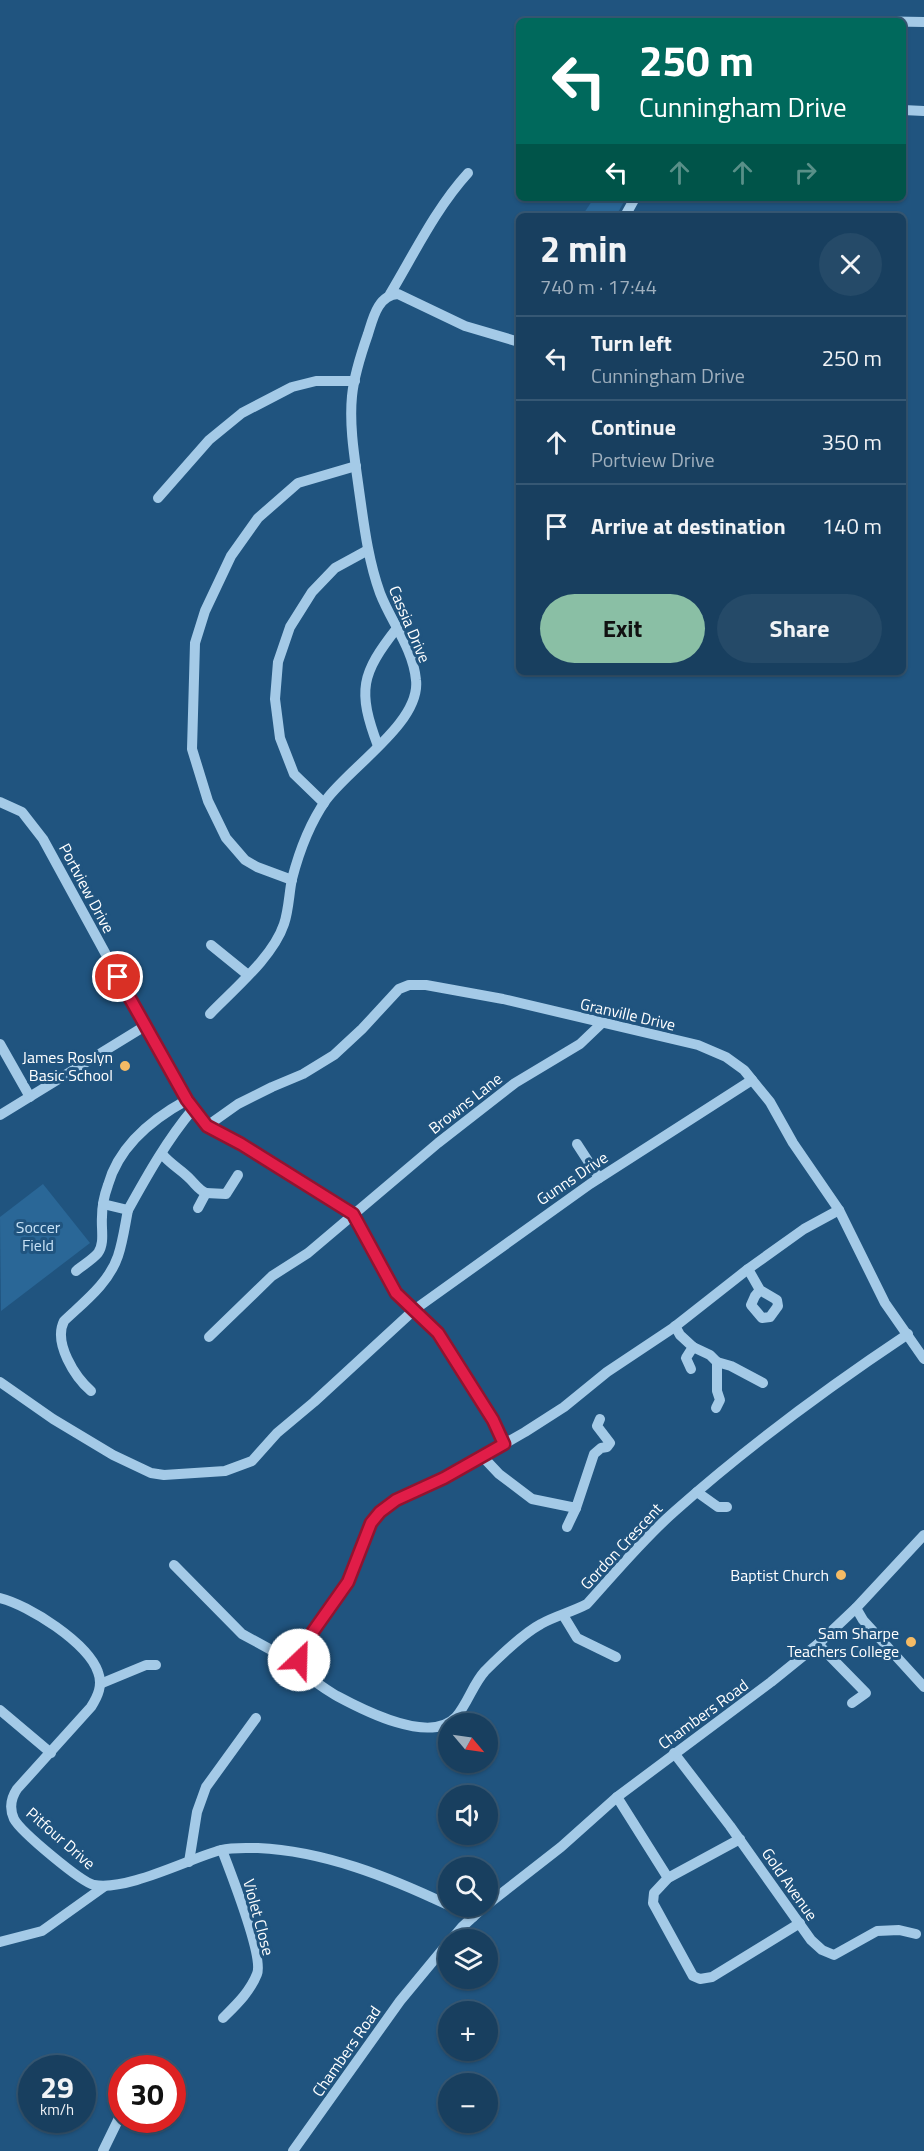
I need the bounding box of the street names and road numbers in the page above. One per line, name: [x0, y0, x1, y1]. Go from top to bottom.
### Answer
street label: Cassia Drive: [383, 582, 437, 666]
street label: Portview Drive: [53, 839, 121, 937]
street label: Granville Drive: [578, 991, 678, 1037]
street label: Browns Lane: [423, 1067, 507, 1139]
street label: Gunns Drive: [532, 1145, 612, 1211]
street label: Gordon Crescent: [574, 1497, 668, 1595]
street label: Chambers Road: [653, 1673, 753, 1755]
street label: Pitfour Drive: [21, 1801, 101, 1875]
street label: Gold Avenue: [756, 1843, 824, 1925]
street label: Violet Close: [237, 1876, 281, 1958]
street label: Chambers Road: [306, 2001, 386, 2101]

